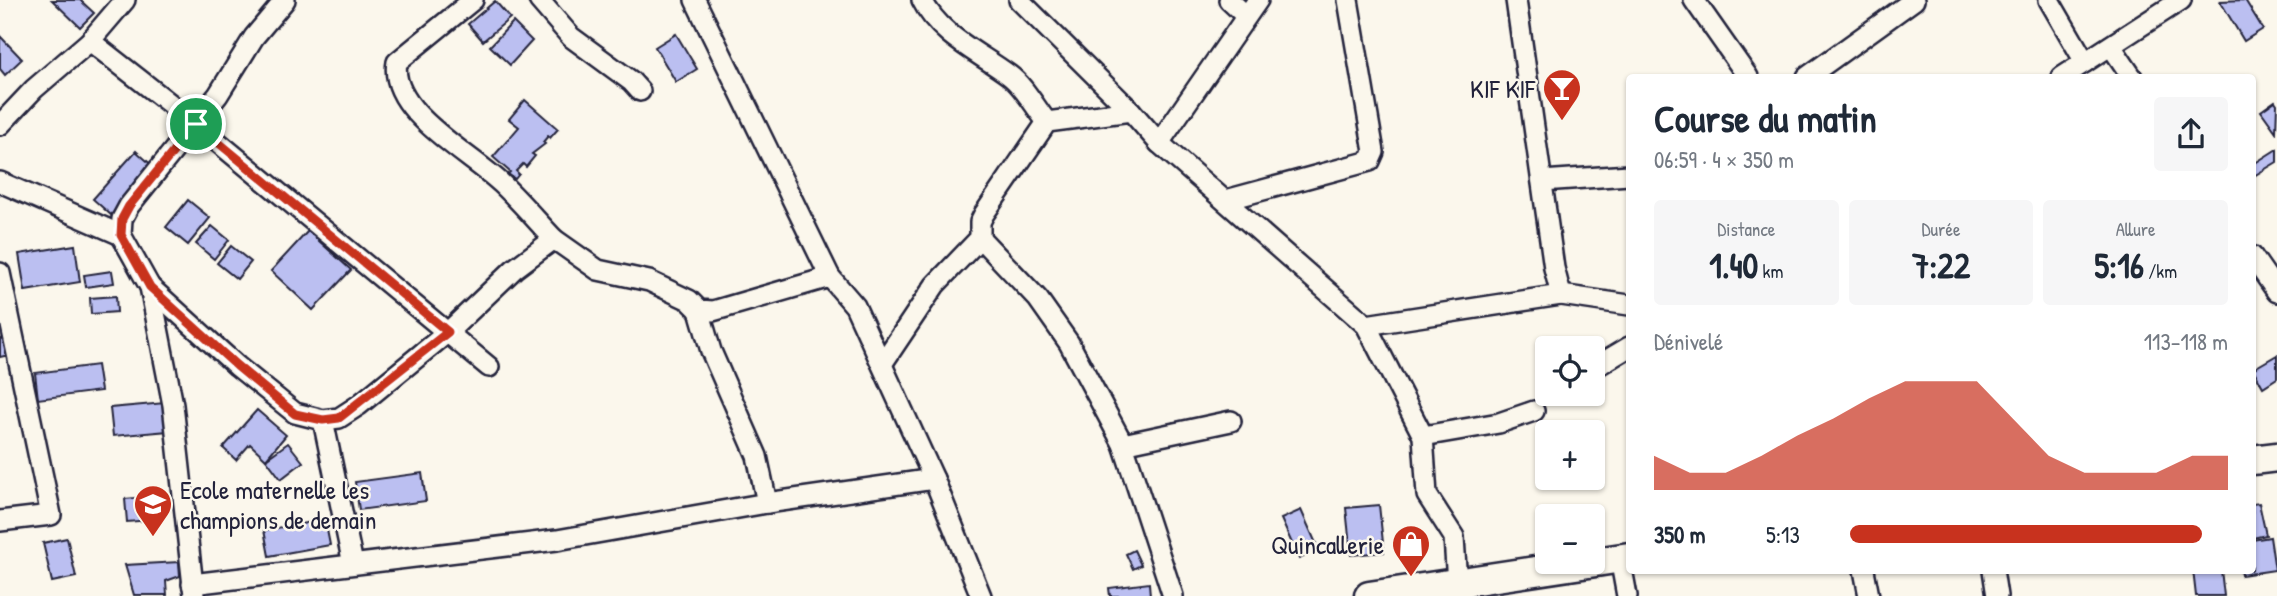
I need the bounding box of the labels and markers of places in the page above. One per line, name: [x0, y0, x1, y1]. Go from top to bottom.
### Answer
bar icon: KIF KIF: [1541, 67, 1583, 122]
place label: KIF KIF: [1470, 71, 1536, 106]
pin: [166, 94, 226, 154]
place label: Ecole maternelle les champions de demain: [180, 472, 376, 537]
school or university icon: Ecole maternelle les champions de demain: [132, 483, 174, 538]
shop icon: Quincallerie: [1390, 523, 1432, 578]
place label: Quincallerie: [1271, 527, 1384, 562]

